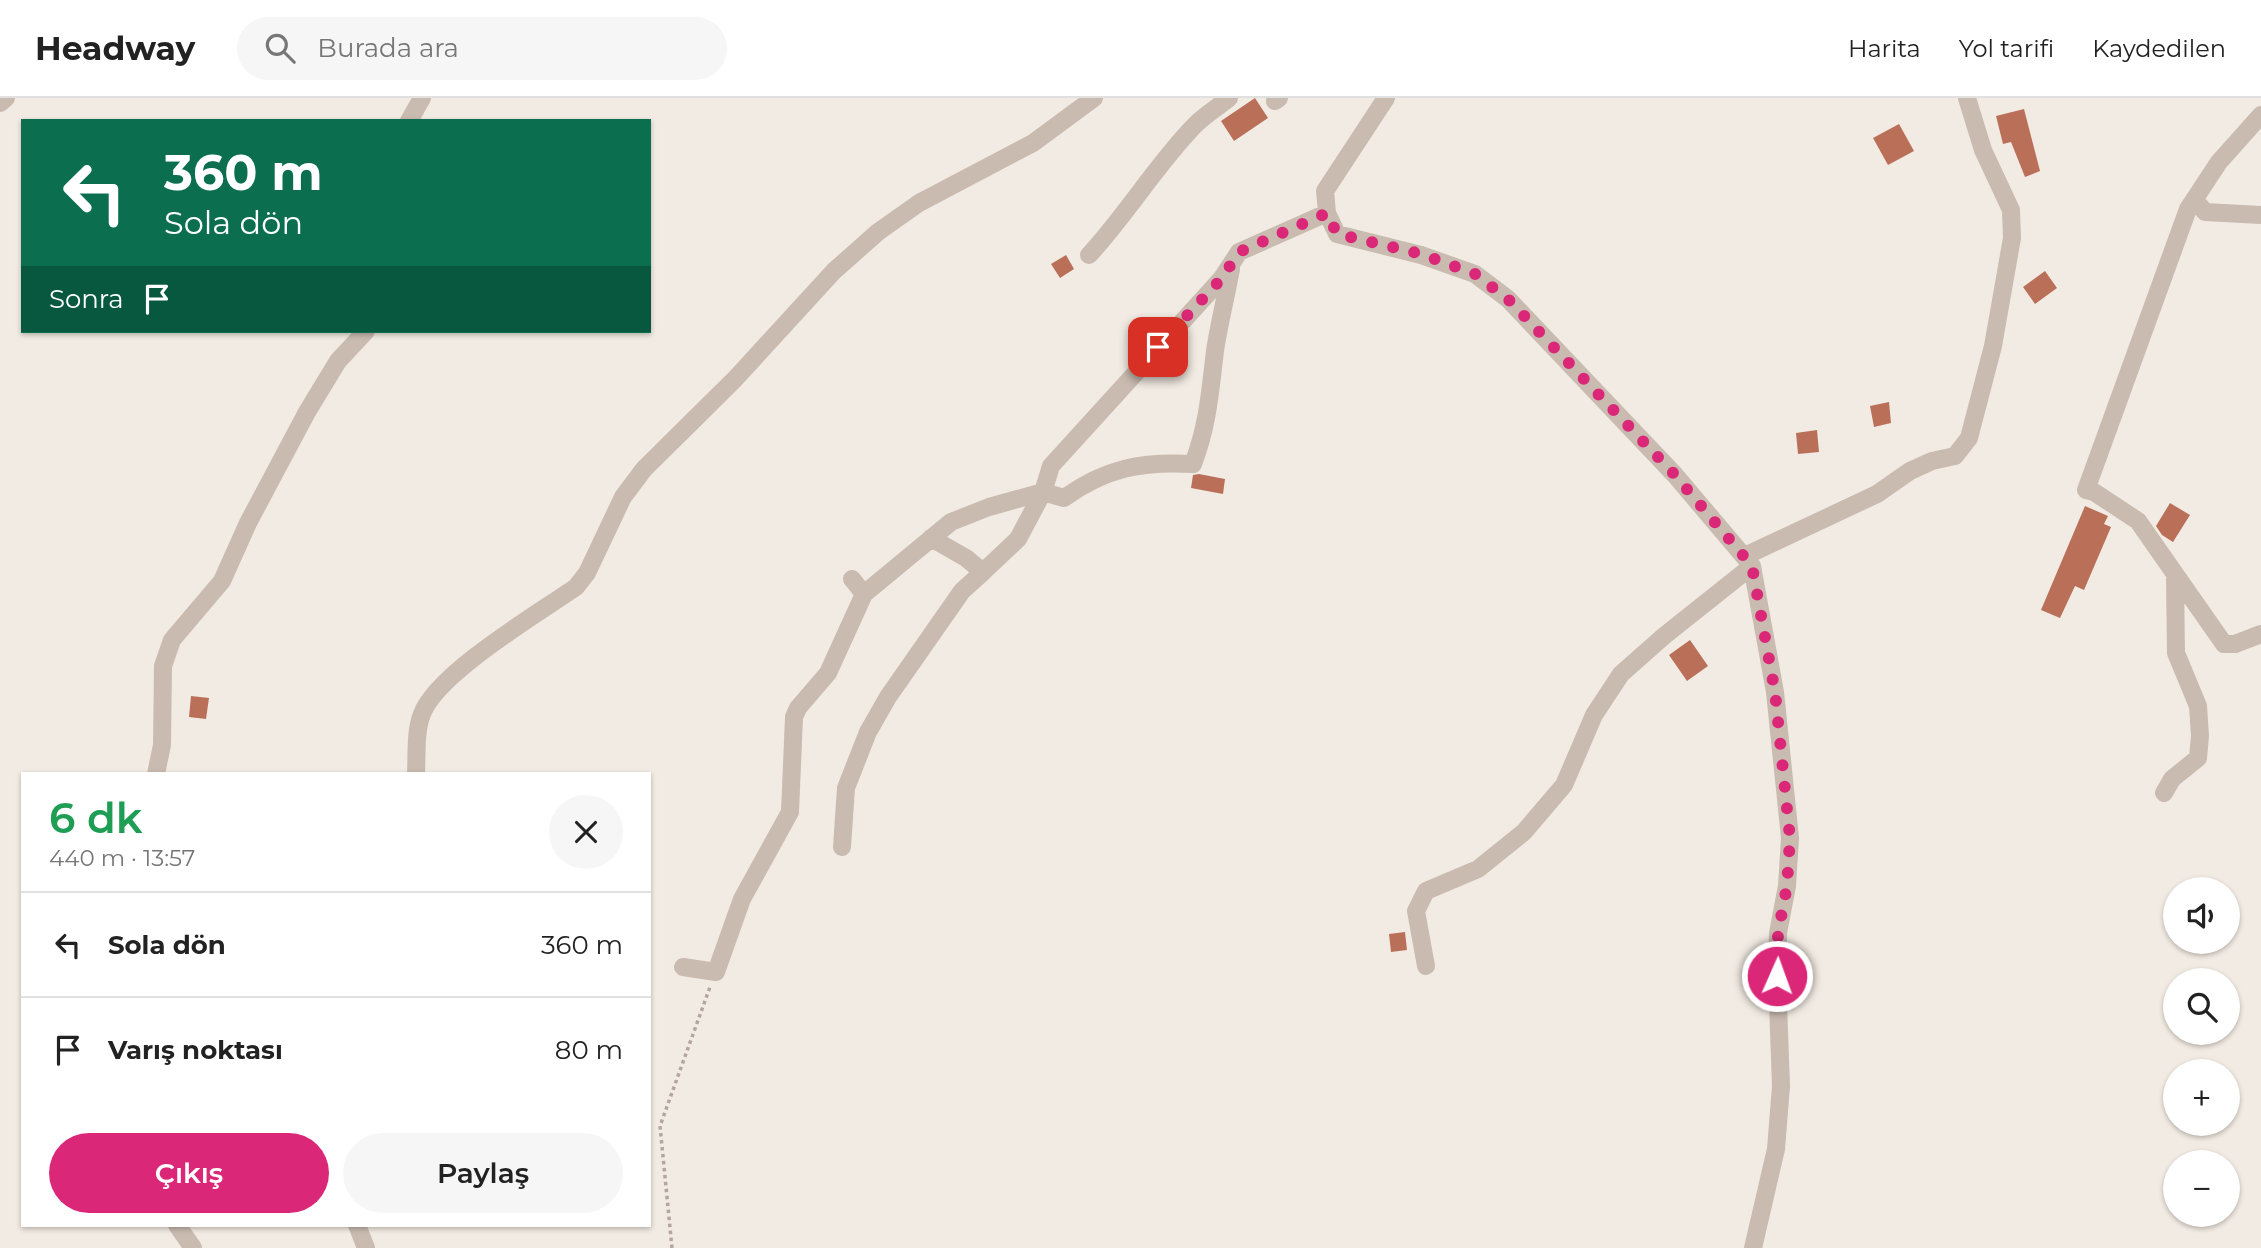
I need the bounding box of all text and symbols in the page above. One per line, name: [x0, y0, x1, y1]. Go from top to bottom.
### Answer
search box: [237, 17, 727, 80]
text: Headway: [35, 28, 195, 68]
icon: search: [261, 29, 299, 67]
text: Burada ara: [317, 32, 459, 64]
text: Harita: [1848, 34, 1921, 63]
text: Yol tarifi: [1959, 34, 2054, 63]
text: Kaydedilen: [2092, 34, 2226, 63]
text: 360 m: [164, 143, 323, 202]
icon: left: [49, 147, 140, 238]
text: Sola dön: [164, 203, 303, 242]
icon: arrive: [138, 280, 176, 318]
text: Sonra: [49, 283, 124, 315]
pin: [1128, 317, 1188, 377]
icon: arrive: [1139, 328, 1177, 366]
text: 6 dk: [49, 792, 142, 844]
button: close: [549, 795, 623, 869]
text: 440 m · 13:57: [49, 844, 195, 872]
map controls: [2163, 877, 2240, 1227]
button: sound: [2163, 877, 2240, 954]
icon: left: [49, 926, 87, 964]
text: Sola dön: [108, 929, 226, 961]
text: 360 m: [541, 929, 623, 961]
position arrow: [1740, 939, 1814, 1013]
button: search: [2163, 968, 2240, 1045]
icon: arrive: [49, 1031, 87, 1069]
text: Varış noktası: [108, 1034, 283, 1066]
text: 80 m: [555, 1034, 623, 1066]
button: +: [2163, 1059, 2240, 1136]
button: Çıkış: [49, 1133, 329, 1213]
button: Paylaş: [343, 1133, 623, 1213]
button: −: [2163, 1150, 2240, 1227]

